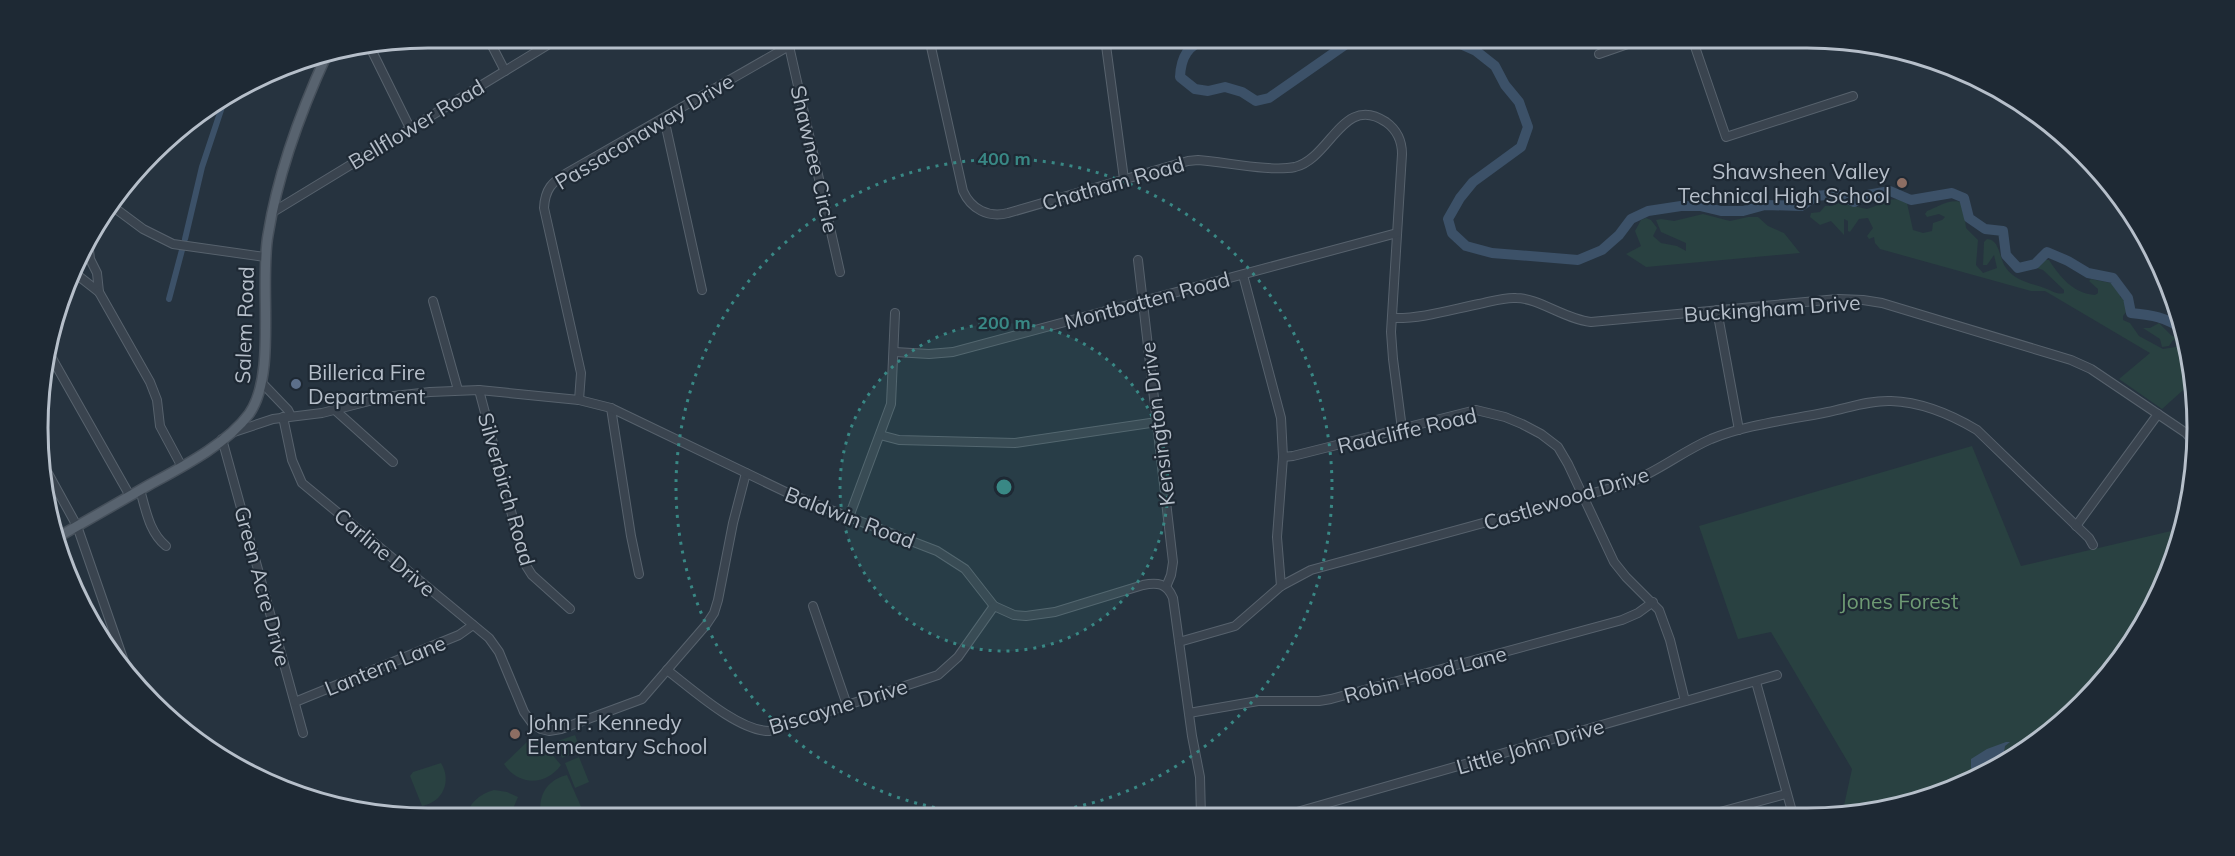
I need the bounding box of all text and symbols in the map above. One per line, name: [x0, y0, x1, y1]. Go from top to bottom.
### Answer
street label: Passaconaway Drive: [550, 67, 738, 195]
street label: Bellflower Road: [343, 73, 489, 175]
street label: Shawnee Circle: [785, 83, 845, 235]
text: 400 m: [977, 147, 1031, 170]
street label: Chatham Road: [1039, 150, 1187, 216]
place label: Shawsheen Valley Technical High School: [1678, 158, 1890, 208]
marker: Shawsheen Valley Technical High School: [1895, 176, 1909, 190]
street label: Montbatten Road: [1062, 265, 1232, 335]
street label: Salem Road: [229, 266, 259, 384]
street label: Buckingham Drive: [1683, 289, 1861, 327]
text: 200 m: [977, 311, 1031, 334]
street label: Kensington Drive: [1134, 341, 1180, 507]
place label: Billerica Fire Department: [308, 359, 425, 409]
marker: Billerica Fire Department: [289, 377, 303, 391]
street label: Radcliffe Road: [1335, 401, 1479, 459]
street label: Silverbirch Road: [473, 410, 541, 568]
street label: Castlewood Drive: [1480, 461, 1652, 535]
centre of rings: [994, 477, 1014, 497]
street label: Baldwin Road: [781, 480, 919, 554]
street label: Carline Drive: [329, 502, 441, 602]
street label: Green Acre Drive: [229, 503, 297, 669]
park label: Jones Forest: [1840, 588, 1958, 614]
street label: Lantern Lane: [321, 629, 449, 701]
street label: Robin Hood Lane: [1341, 640, 1509, 708]
street label: Biscayne Drive: [766, 673, 910, 739]
place label: John F. Kennedy Elementary School: [527, 709, 708, 759]
street label: Little John Drive: [1453, 712, 1607, 780]
marker: John F. Kennedy Elementary School: [508, 727, 522, 741]

